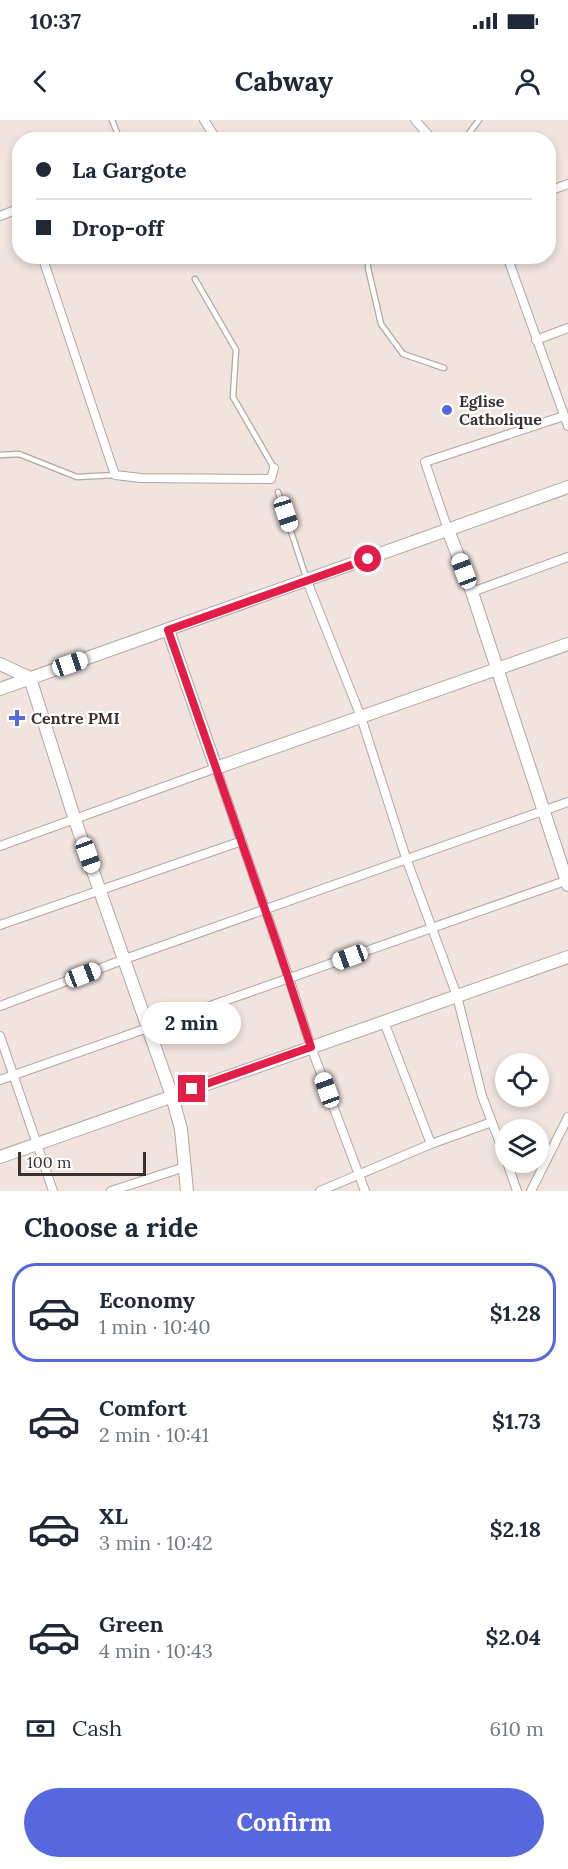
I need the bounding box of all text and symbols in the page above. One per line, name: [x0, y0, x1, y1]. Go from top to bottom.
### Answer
text: 10:37: [30, 7, 81, 35]
text: Cabway: [235, 64, 333, 98]
icon: back: [24, 65, 57, 98]
icon: person: [511, 65, 544, 98]
text: La Gargote: [72, 156, 187, 184]
text: Drop-off: [72, 214, 164, 242]
place label: Eglise Catholique: [459, 391, 542, 429]
marker: Eglise Catholique: [440, 403, 454, 417]
car: [272, 494, 300, 534]
route start: [354, 545, 381, 572]
car: [449, 551, 479, 591]
car: [50, 650, 90, 678]
place label: Centre PMI: [31, 708, 120, 728]
marker: Centre PMI: [8, 709, 26, 727]
car: [73, 835, 103, 875]
car: [330, 942, 370, 972]
car: [63, 960, 103, 990]
callout: 2 min: [142, 1002, 242, 1044]
text: 2 min: [165, 1010, 218, 1035]
map controls: [495, 1053, 549, 1173]
button: locate: [495, 1053, 549, 1107]
car: [312, 1070, 342, 1110]
route end: [178, 1075, 205, 1102]
button: layers: [495, 1119, 549, 1173]
scale bar: [18, 1149, 146, 1176]
text: 100 m: [27, 1152, 71, 1172]
text: Choose a ride: [24, 1210, 198, 1244]
icon: car: [27, 1286, 81, 1340]
text: Economy: [99, 1286, 195, 1314]
text: $1.28: [490, 1299, 541, 1327]
text: 1 min · 10:40: [99, 1314, 211, 1339]
icon: car: [27, 1394, 81, 1448]
text: Comfort: [99, 1394, 187, 1422]
text: $1.73: [492, 1407, 541, 1435]
text: 2 min · 10:41: [99, 1422, 209, 1447]
icon: car: [27, 1502, 81, 1556]
text: XL: [99, 1502, 128, 1530]
text: $2.18: [490, 1515, 541, 1543]
text: 3 min · 10:42: [99, 1530, 213, 1555]
icon: car: [27, 1610, 81, 1664]
text: Green: [99, 1610, 164, 1638]
text: $2.04: [486, 1623, 541, 1651]
text: 4 min · 10:43: [99, 1638, 213, 1663]
icon: cash: [24, 1712, 57, 1745]
text: Cash: [72, 1714, 122, 1742]
text: 610 m: [490, 1716, 544, 1741]
button: Confirm: [24, 1788, 544, 1857]

